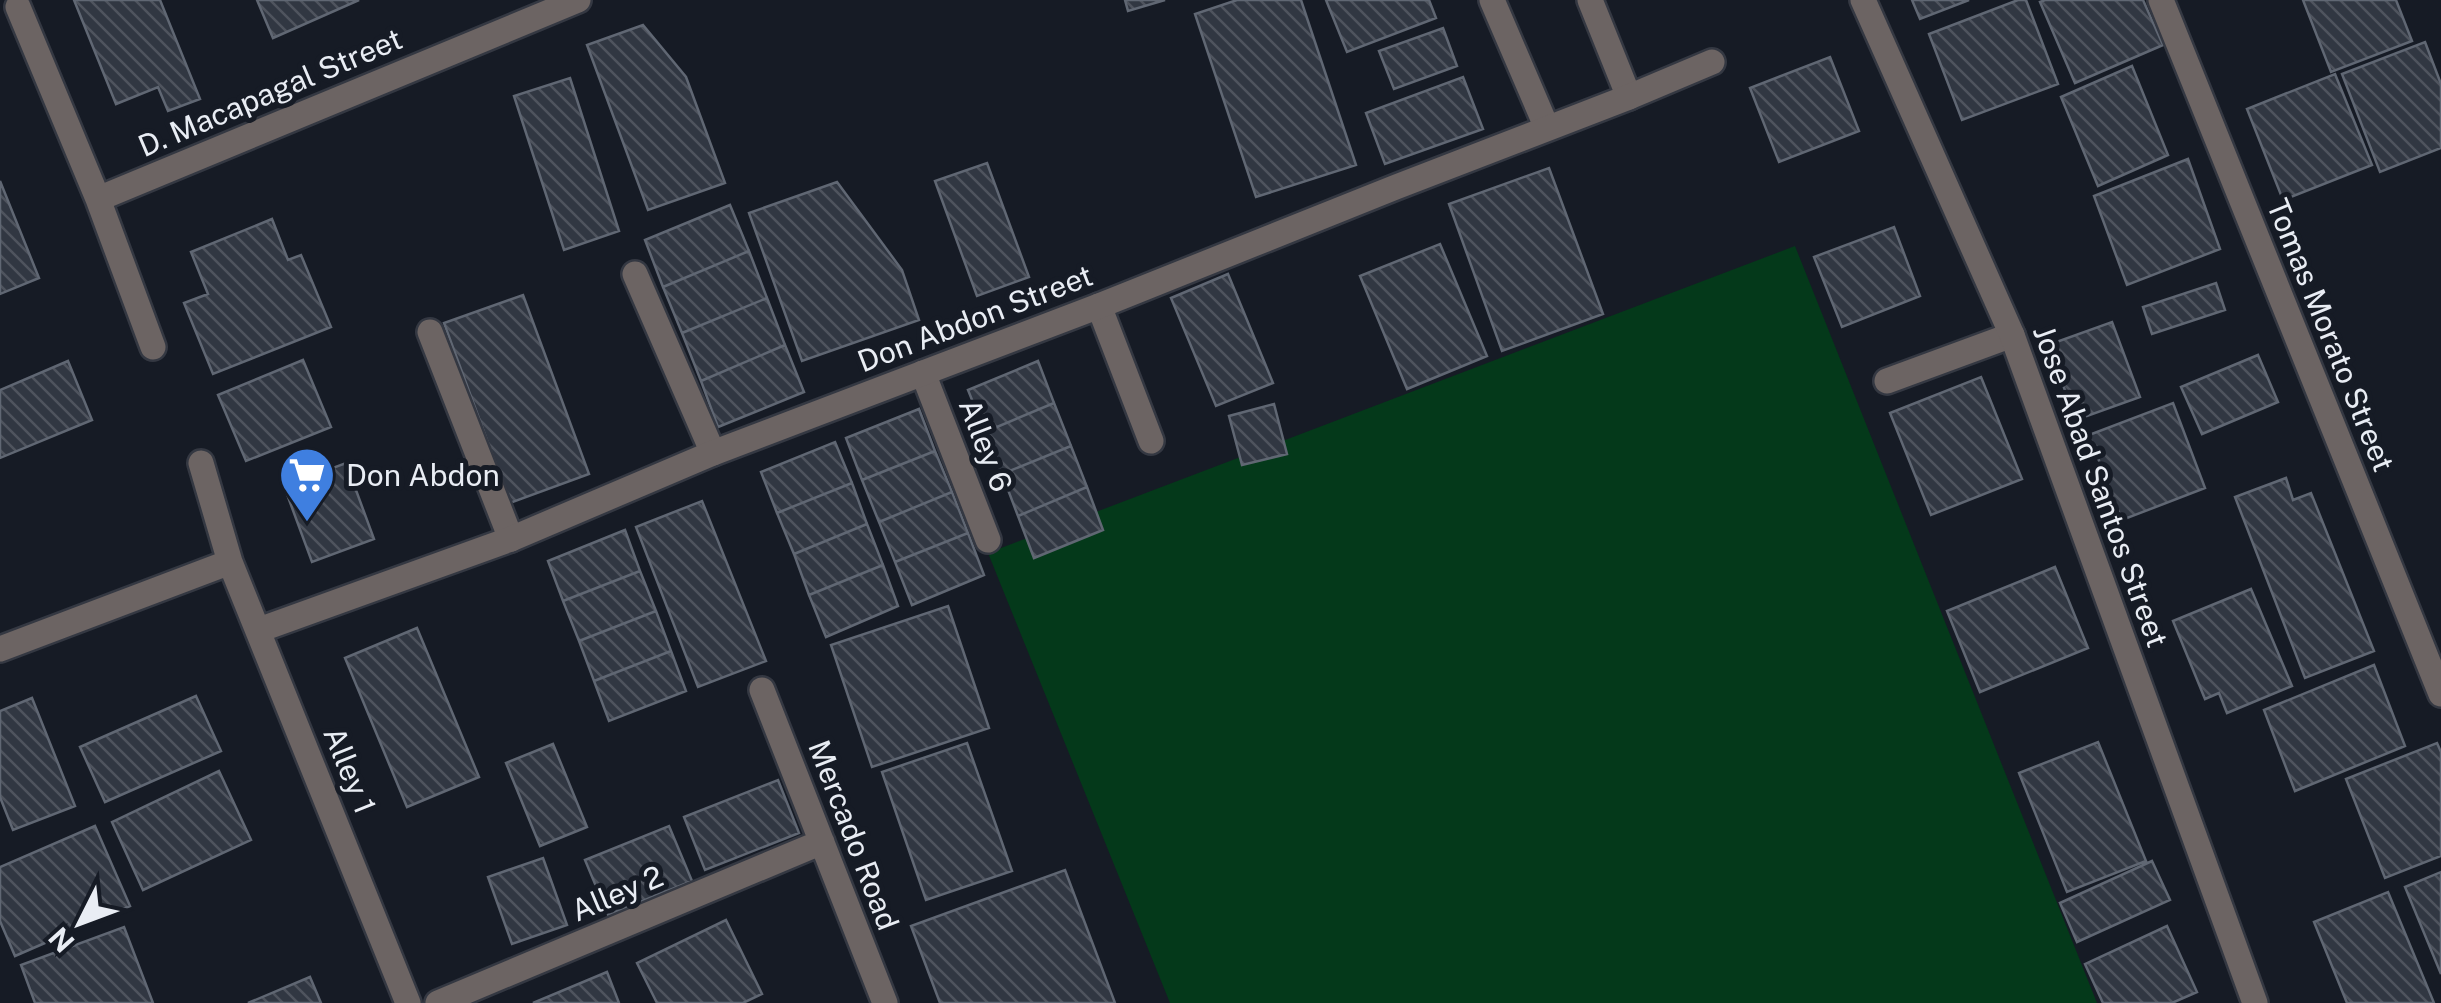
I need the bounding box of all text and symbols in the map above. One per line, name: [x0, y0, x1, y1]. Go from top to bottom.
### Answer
street label: D. Macapagal Street: [133, 20, 407, 164]
street label: Tomas Morato Street: [2260, 193, 2402, 477]
street label: Don Abdon Street: [852, 257, 1098, 379]
street label: Jose Abad Santos Street: [2026, 320, 2176, 652]
street label: Alley 6: [952, 393, 1020, 497]
supermarket icon: Don Abdon: [277, 445, 337, 524]
place label: Don Abdon: [346, 457, 500, 493]
street label: Alley 1: [316, 721, 384, 819]
street label: Mercado Road: [801, 735, 907, 935]
street label: Alley 2: [566, 858, 668, 928]
north arrow: [30, 873, 130, 973]
text: N: [41, 921, 81, 959]

